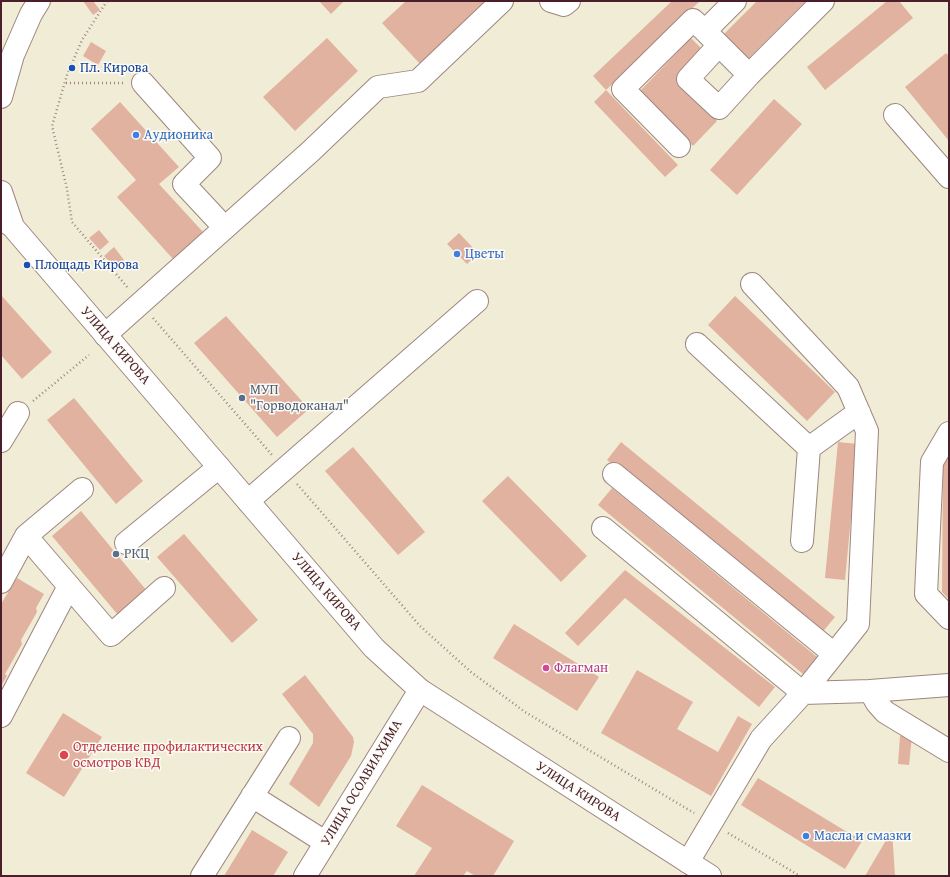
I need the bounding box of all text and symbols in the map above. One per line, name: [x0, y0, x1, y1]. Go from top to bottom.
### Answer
place label: Пл. Кирова: [80, 60, 148, 76]
marker: Пл. Кирова: [67, 63, 77, 73]
place label: Аудионика: [144, 127, 213, 143]
marker: Аудионика: [131, 130, 141, 140]
place label: Цветы: [465, 246, 504, 262]
marker: Цветы: [452, 249, 462, 259]
place label: Площадь Кирова: [35, 257, 139, 273]
marker: Площадь Кирова: [22, 260, 32, 270]
street label: УЛИЦА КИРОВА: [77, 304, 153, 388]
place label: МУП "Горводоканал": [250, 382, 349, 414]
marker: МУП "Горводоканал": [237, 393, 247, 403]
place label: РКЦ: [124, 546, 149, 562]
marker: РКЦ: [111, 549, 121, 559]
street label: УЛИЦА КИРОВА: [288, 550, 364, 634]
place label: Флагман: [554, 660, 608, 676]
marker: Флагман: [541, 663, 551, 673]
street label: УЛИЦА ОСОАВИАХИМА: [318, 717, 406, 849]
place label: Отделение профилактических осмотров КВД: [73, 739, 263, 772]
marker: Отделение профилактических осмотров КВД: [58, 749, 70, 761]
street label: УЛИЦА КИРОВА: [532, 758, 624, 826]
place label: Масла и смазки: [814, 828, 911, 844]
marker: Масла и смазки: [801, 831, 811, 841]

